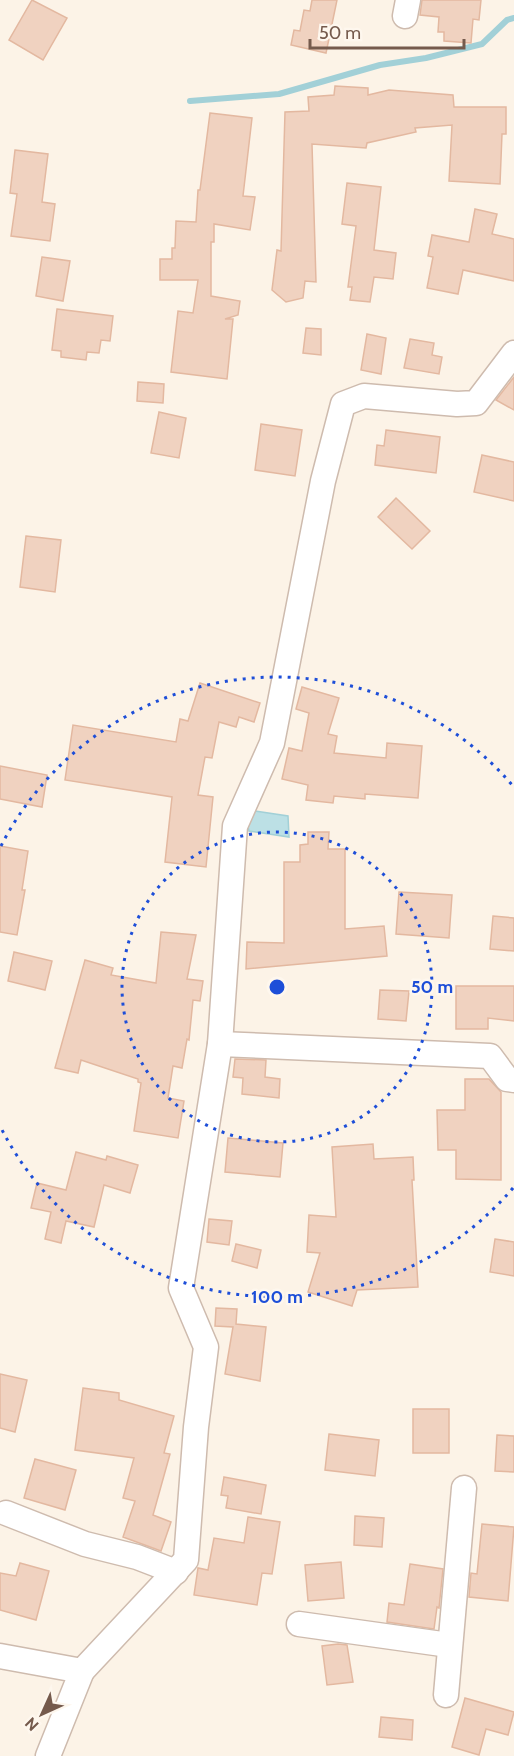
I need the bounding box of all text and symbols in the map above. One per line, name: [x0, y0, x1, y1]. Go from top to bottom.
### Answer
scale bar: [310, 12, 464, 50]
text: 50 m: [319, 22, 361, 44]
text: 50 m: [411, 976, 453, 998]
centre of rings: [267, 977, 287, 997]
text: 100 m: [251, 1286, 303, 1308]
north arrow: [12, 1684, 72, 1744]
text: N: [21, 1714, 42, 1735]

